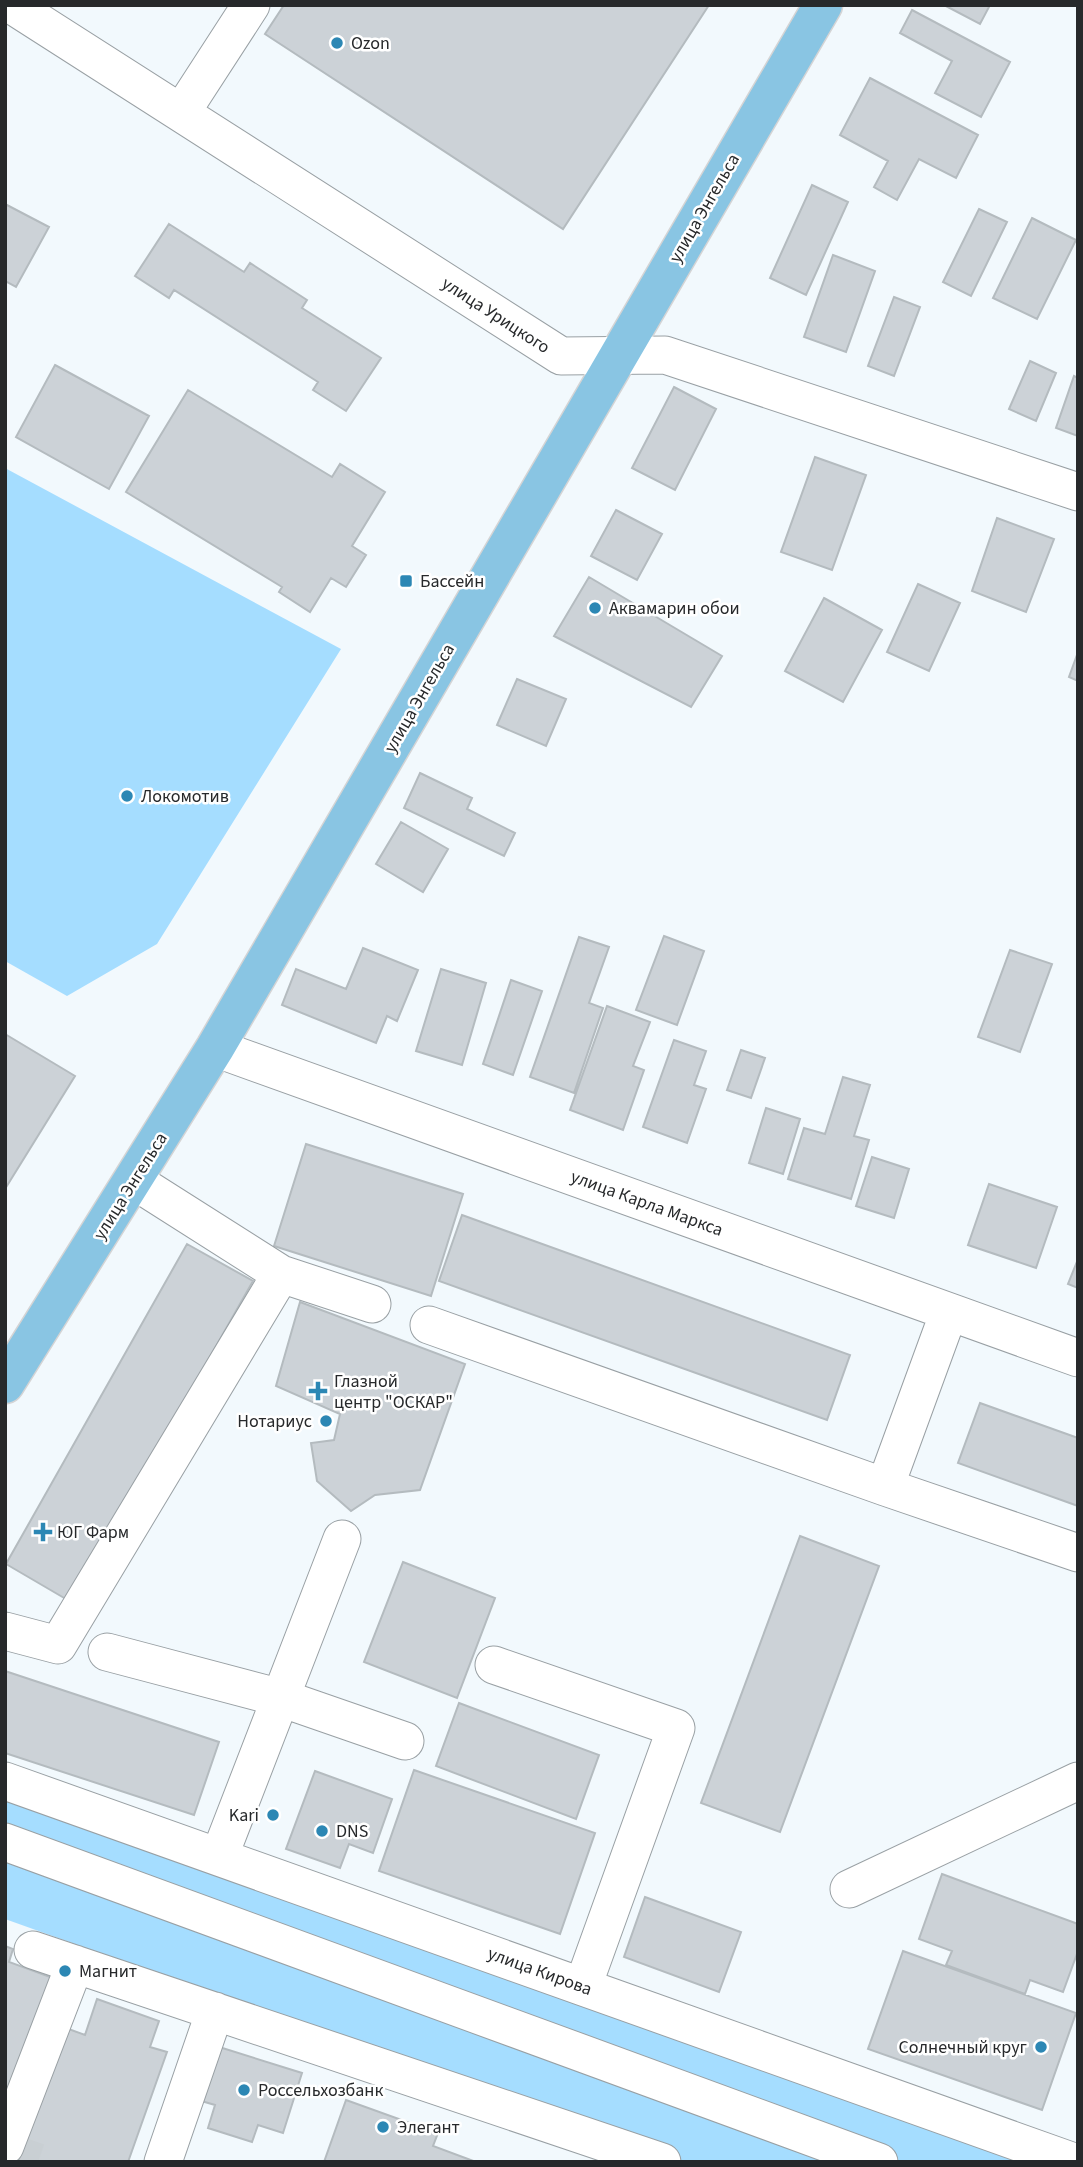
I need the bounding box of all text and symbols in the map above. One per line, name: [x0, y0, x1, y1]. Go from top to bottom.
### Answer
place label: Ozon: [351, 31, 390, 56]
marker: Ozon: [329, 35, 345, 51]
street label: улица Энгельса: [663, 149, 746, 267]
street label: улица Урицкого: [437, 271, 555, 360]
place label: Бассейн: [420, 569, 484, 594]
marker: Бассейн: [398, 573, 414, 589]
place label: Аквамарин обои: [609, 596, 740, 621]
marker: Аквамарин обои: [587, 600, 603, 616]
street label: улица Энгельса: [378, 639, 461, 757]
place label: Локомотив: [141, 784, 229, 809]
marker: Локомотив: [119, 788, 135, 804]
street label: улица Энгельса: [87, 1128, 173, 1245]
street label: улица Карла Маркса: [567, 1164, 726, 1243]
place label: Глазной центр "ОСКАР": [334, 1369, 453, 1415]
marker: Глазной центр "ОСКАР": [308, 1381, 328, 1401]
place label: Нотариус: [237, 1409, 312, 1434]
marker: Нотариус: [318, 1413, 334, 1429]
place label: ЮГ Фарм: [57, 1520, 129, 1545]
marker: ЮГ Фарм: [35, 1524, 51, 1540]
place label: Kari: [229, 1803, 259, 1828]
marker: Kari: [265, 1807, 281, 1823]
place label: DNS: [336, 1819, 368, 1844]
marker: DNS: [314, 1823, 330, 1839]
street label: улица Кирова: [484, 1941, 595, 2002]
place label: Магнит: [79, 1959, 137, 1984]
marker: Магнит: [57, 1963, 73, 1979]
place label: Солнечный круг: [898, 2035, 1027, 2060]
marker: Солнечный круг: [1033, 2039, 1049, 2055]
place label: Россельхозбанк: [258, 2078, 383, 2103]
marker: Россельхозбанк: [236, 2082, 252, 2098]
place label: Элегант: [397, 2115, 460, 2140]
marker: Элегант: [375, 2119, 391, 2135]

